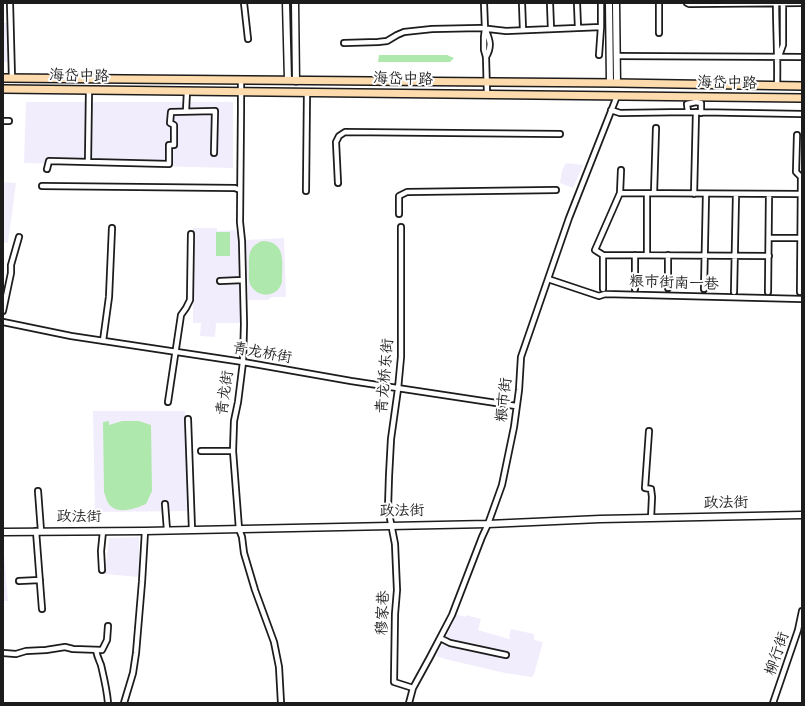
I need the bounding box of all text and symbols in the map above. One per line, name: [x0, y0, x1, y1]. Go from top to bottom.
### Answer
street label: 海岱中路: [49, 67, 109, 87]
street label: 海岱中路: [373, 70, 433, 90]
street label: 海岱中路: [697, 74, 757, 94]
street label: 粮市街南一巷: [629, 273, 719, 295]
street label: 青龙桥东街: [374, 338, 398, 414]
street label: 青龙桥街: [231, 340, 293, 368]
street label: 青龙街: [214, 369, 238, 417]
street label: 粮市街: [493, 377, 517, 423]
street label: 政法街: [703, 495, 749, 513]
street label: 政法街: [379, 503, 425, 521]
street label: 政法街: [57, 509, 101, 527]
street label: 穆家巷: [374, 590, 394, 636]
street label: 柳行街: [762, 630, 794, 678]

